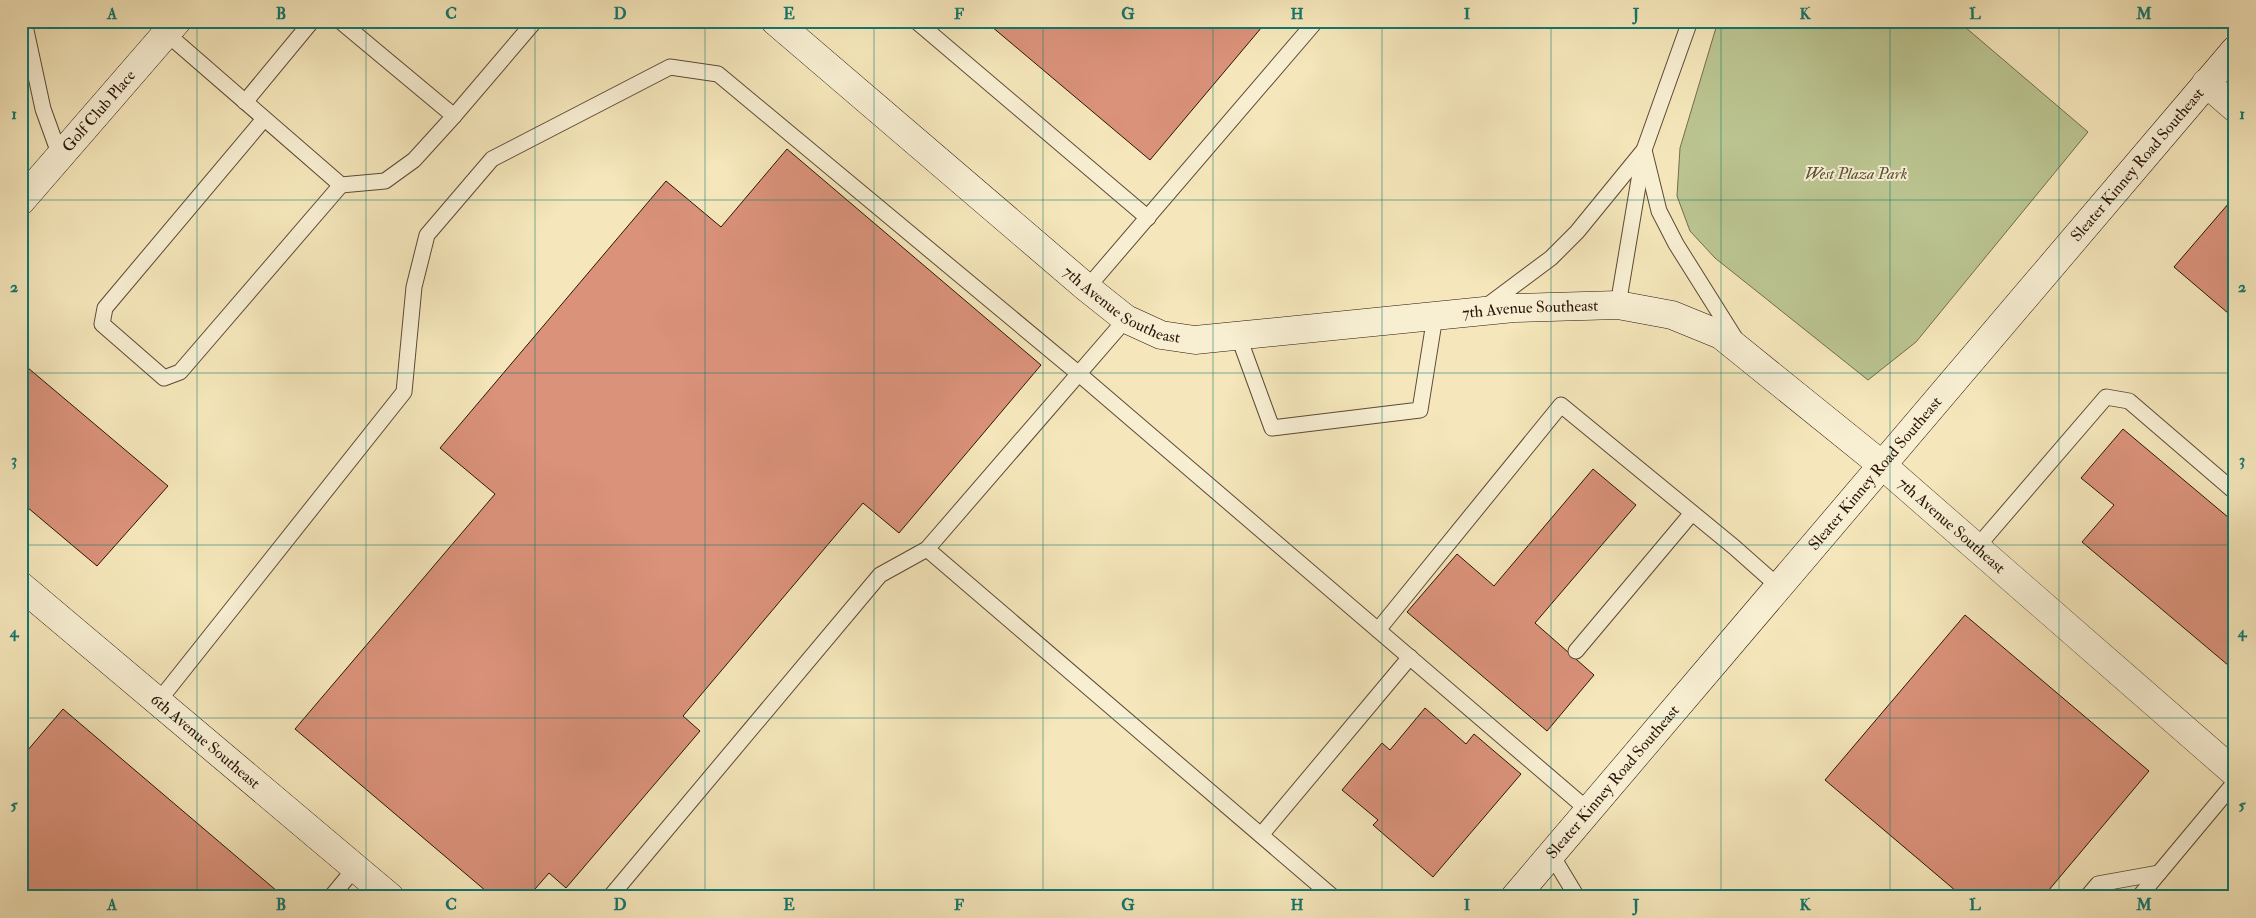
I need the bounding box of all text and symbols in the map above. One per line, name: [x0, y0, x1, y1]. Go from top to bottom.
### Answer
text: A: [106, 4, 118, 24]
text: B: [276, 4, 286, 24]
text: C: [445, 4, 457, 24]
text: D: [613, 4, 627, 24]
text: E: [783, 4, 795, 24]
text: F: [954, 4, 964, 24]
text: G: [1121, 4, 1135, 24]
text: H: [1290, 4, 1304, 24]
text: I: [1464, 4, 1471, 24]
text: J: [1632, 4, 1640, 25]
text: K: [1799, 4, 1811, 24]
text: L: [1969, 4, 1981, 24]
text: M: [2135, 4, 2152, 24]
street label: Golf Club Place: [58, 66, 140, 156]
street label: Sleater Kinney Road Southeast: [2066, 84, 2208, 246]
text: 1: [11, 104, 17, 124]
text: 1: [2239, 104, 2245, 124]
park label: West Plaza Park: [1805, 164, 1908, 184]
street label: 7th Avenue Southeast: [1059, 262, 1182, 348]
text: 2: [10, 277, 18, 297]
text: 2: [2238, 277, 2246, 297]
street label: 7th Avenue Southeast: [1461, 296, 1599, 323]
street label: Sleater Kinney Road Southeast: [1804, 392, 1946, 554]
text: 3: [11, 450, 17, 470]
text: 3: [2239, 450, 2245, 470]
street label: 7th Avenue Southeast: [1893, 473, 2009, 578]
text: 4: [9, 622, 20, 642]
text: 4: [2237, 622, 2248, 642]
street label: 6th Avenue Southeast: [146, 689, 264, 793]
street label: Sleater Kinney Road Southeast: [1542, 701, 1684, 863]
text: 5: [10, 795, 18, 815]
text: 5: [2238, 795, 2246, 815]
text: A: [106, 895, 118, 915]
text: B: [276, 895, 286, 915]
text: C: [445, 895, 457, 915]
text: D: [613, 895, 627, 915]
text: E: [783, 895, 795, 915]
text: F: [954, 895, 964, 915]
text: G: [1121, 895, 1135, 915]
text: H: [1290, 895, 1304, 915]
text: I: [1464, 895, 1471, 915]
text: J: [1632, 895, 1640, 916]
text: K: [1799, 895, 1811, 915]
text: L: [1969, 895, 1981, 915]
text: M: [2135, 895, 2152, 915]

